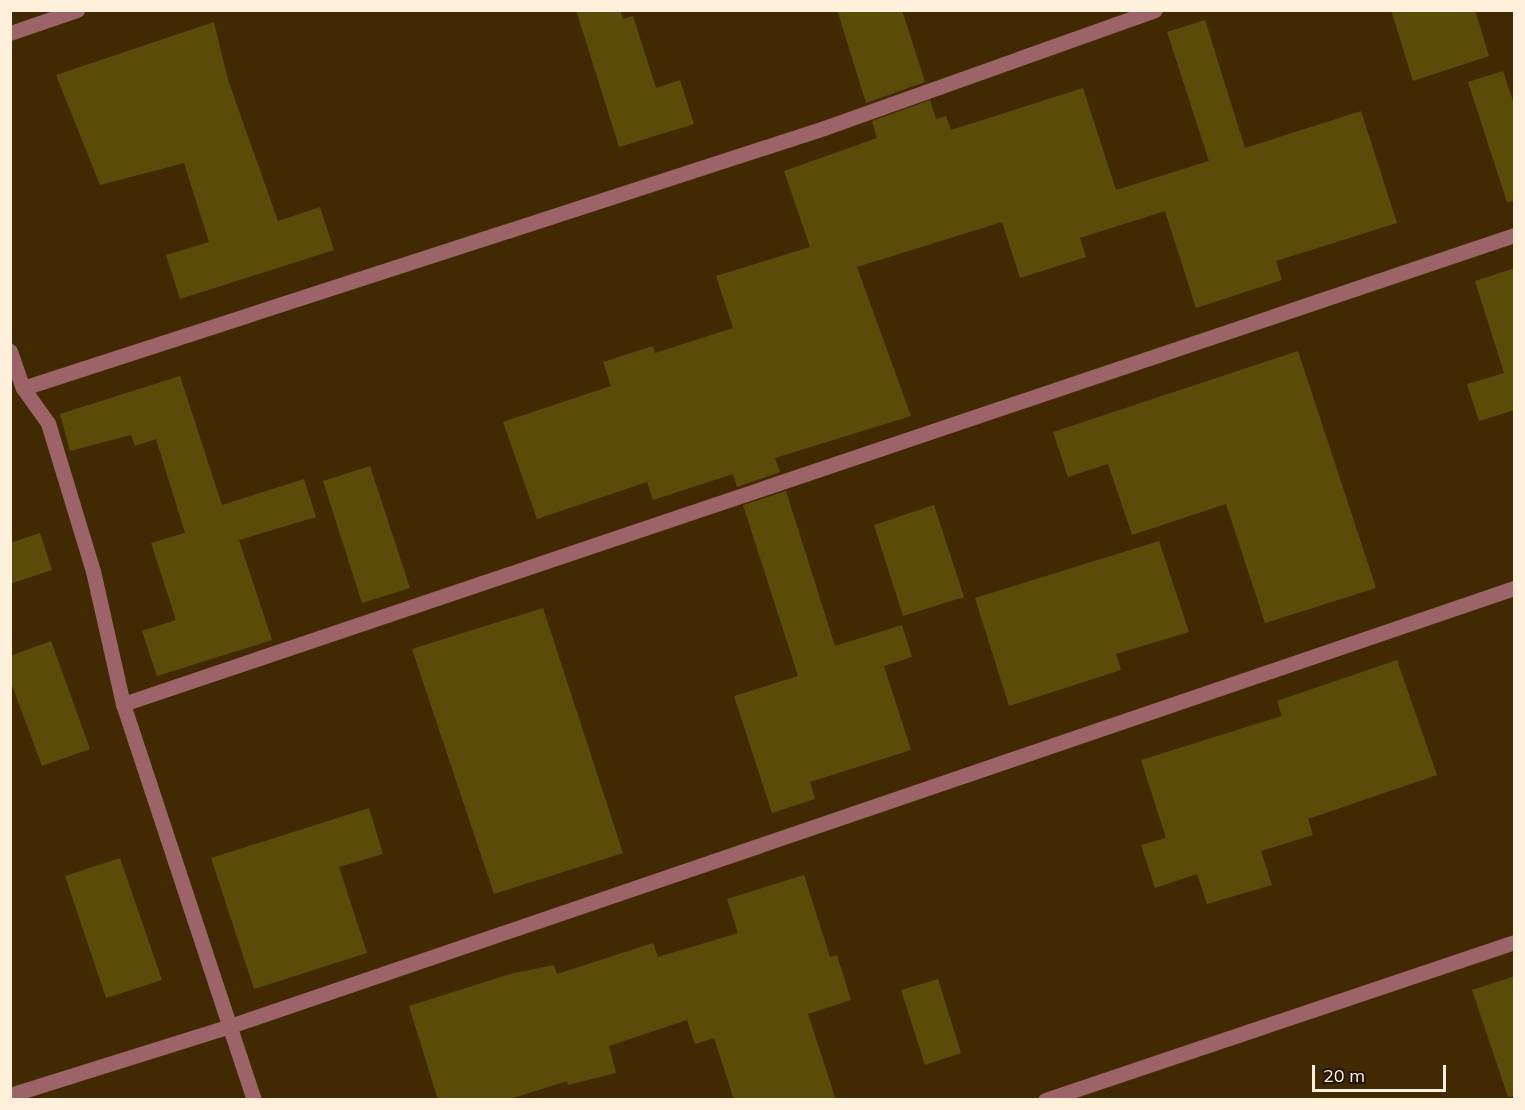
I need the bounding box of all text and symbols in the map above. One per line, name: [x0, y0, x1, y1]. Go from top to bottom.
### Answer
scale bar: [1315, 1053, 1448, 1091]
text: 20 m: [1323, 1064, 1365, 1087]

